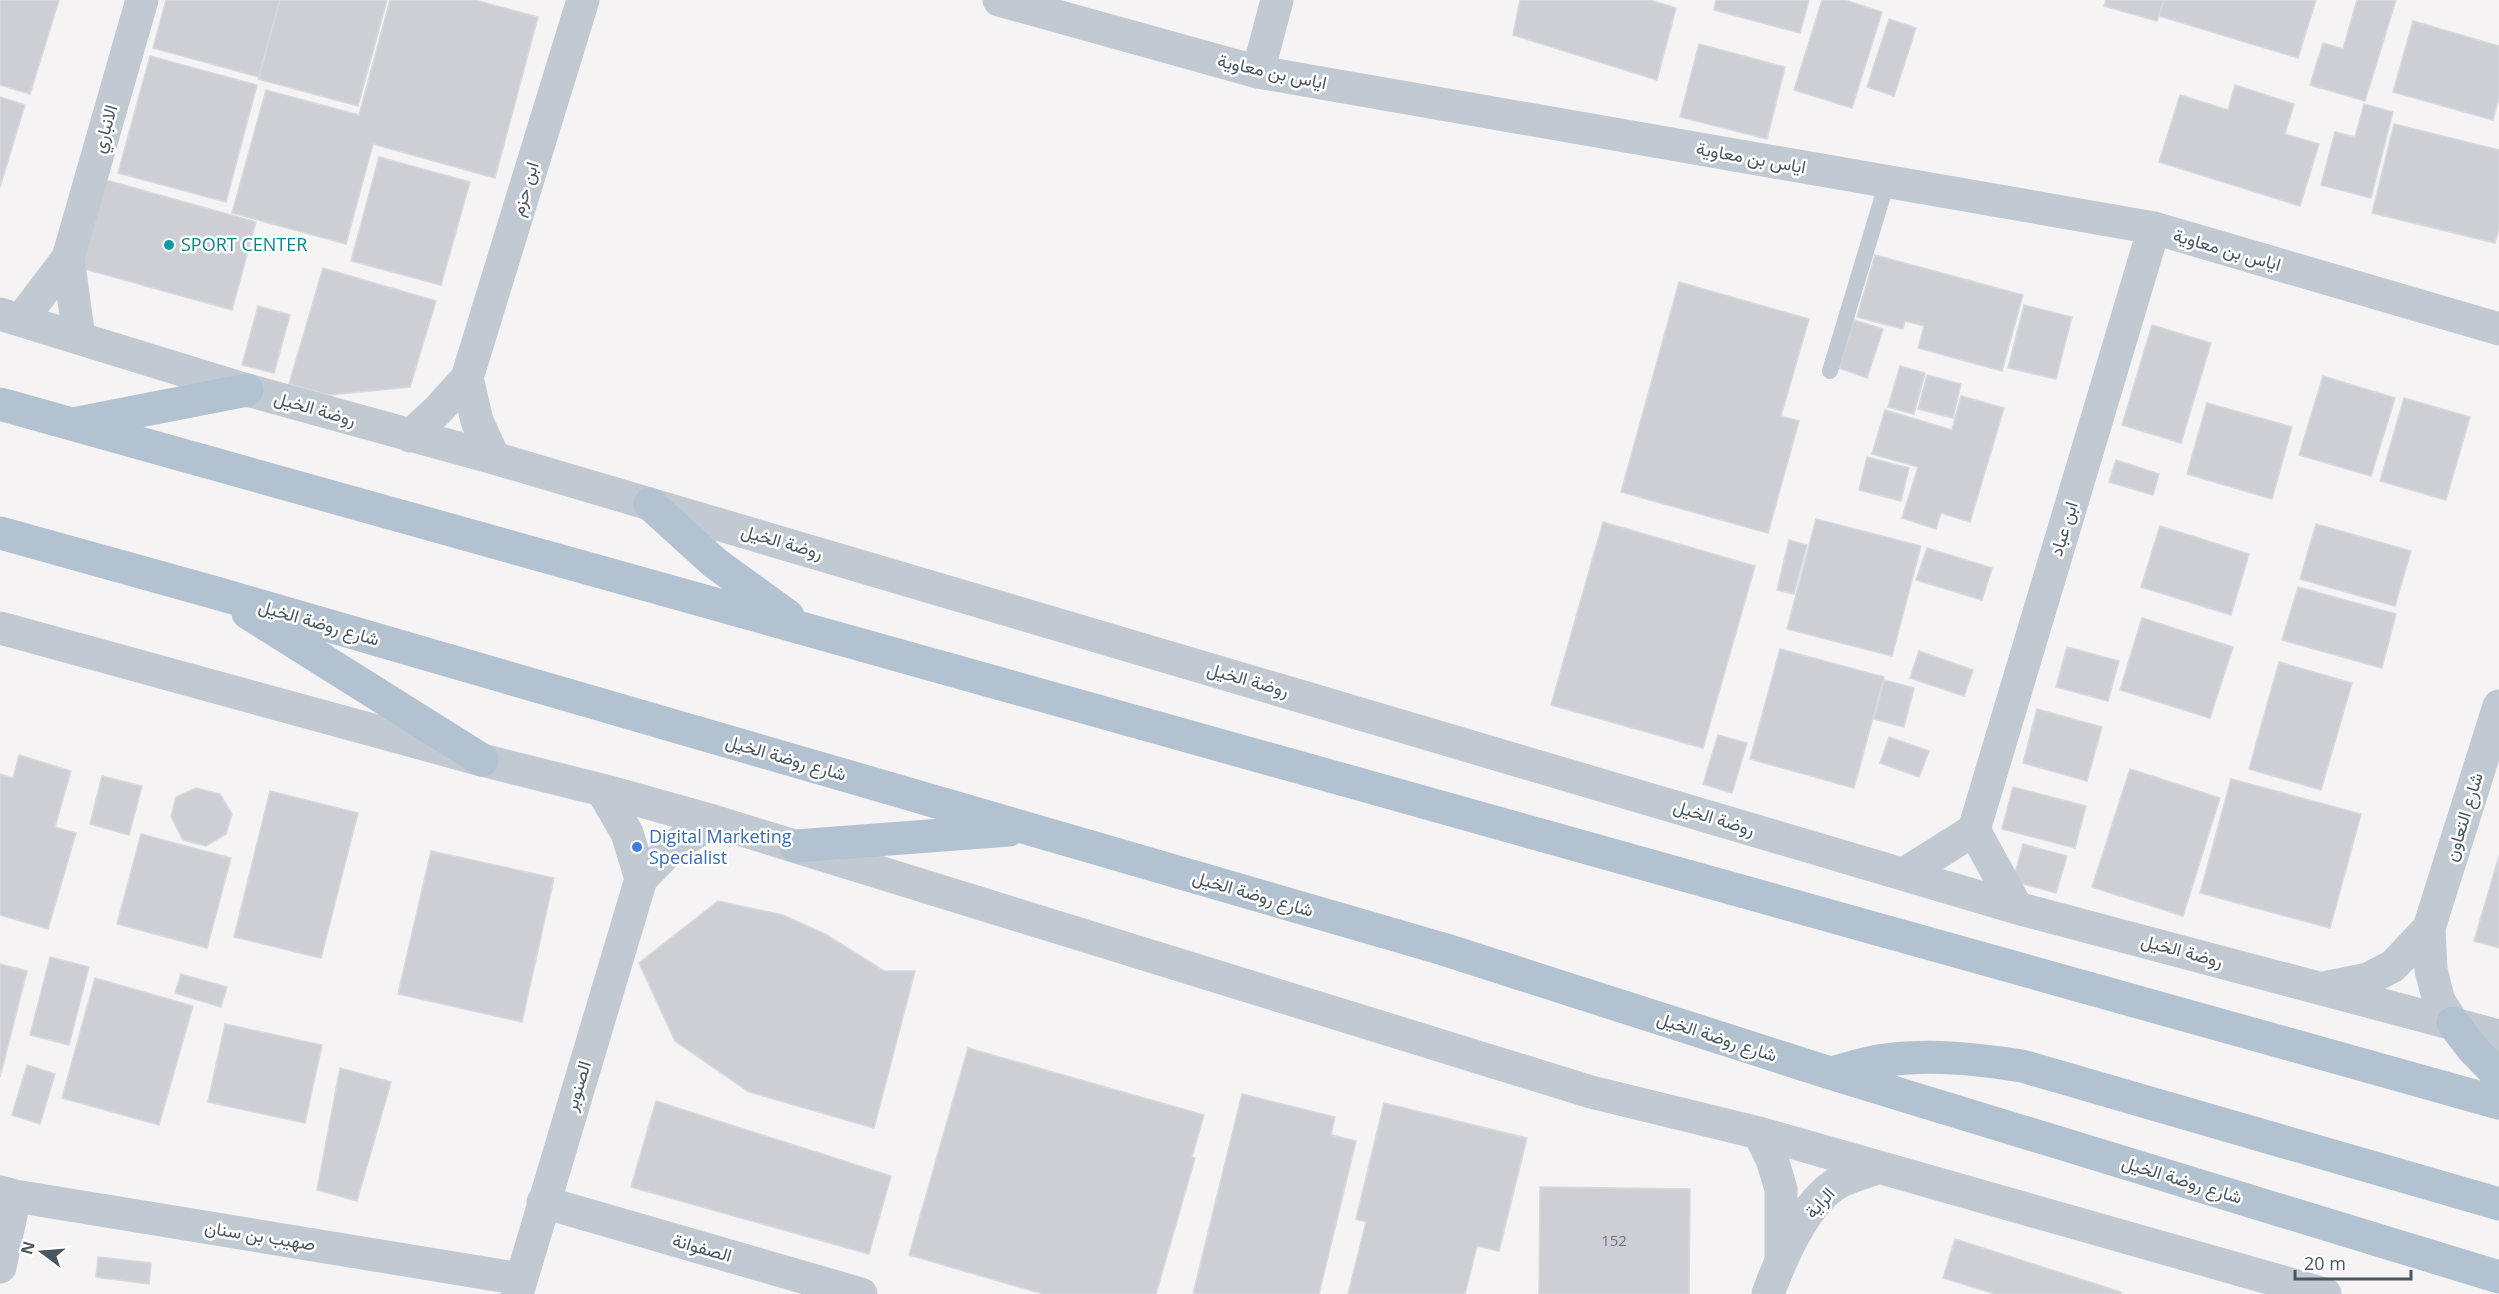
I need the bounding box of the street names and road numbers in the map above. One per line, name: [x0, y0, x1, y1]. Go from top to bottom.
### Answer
street label: اياس بن معاوية: [1215, 48, 1329, 94]
street label: الانباري: [86, 102, 126, 157]
street label: اياس بن معاوية: [1694, 136, 1808, 178]
street label: ابن حزم: [504, 159, 545, 219]
street label: اياس بن معاوية: [2171, 222, 2284, 276]
street label: روضة الخيل: [272, 385, 359, 431]
street label: ابن عباد: [2043, 498, 2083, 559]
street label: روضة الخيل: [739, 518, 826, 564]
street label: شارع روضة الخيل: [256, 593, 383, 652]
street label: روضة الخيل: [1205, 656, 1292, 702]
street label: شارع روضة الخيل: [723, 728, 850, 787]
street label: شارع التعاون: [2438, 769, 2489, 864]
street label: روضة الخيل: [1671, 793, 1758, 841]
street label: شارع روضة الخيل: [1190, 864, 1317, 923]
street label: روضة الخيل: [2139, 928, 2226, 972]
street label: شارع روضة الخيل: [1654, 1005, 1780, 1068]
street label: الصنوبر: [558, 1058, 596, 1115]
street label: شارع روضة الخيل: [2119, 1149, 2245, 1210]
street label: الراية: [1799, 1182, 1840, 1223]
street label: صهيب بن سنان: [203, 1214, 317, 1256]
street label: الصفوانة: [670, 1227, 735, 1267]

